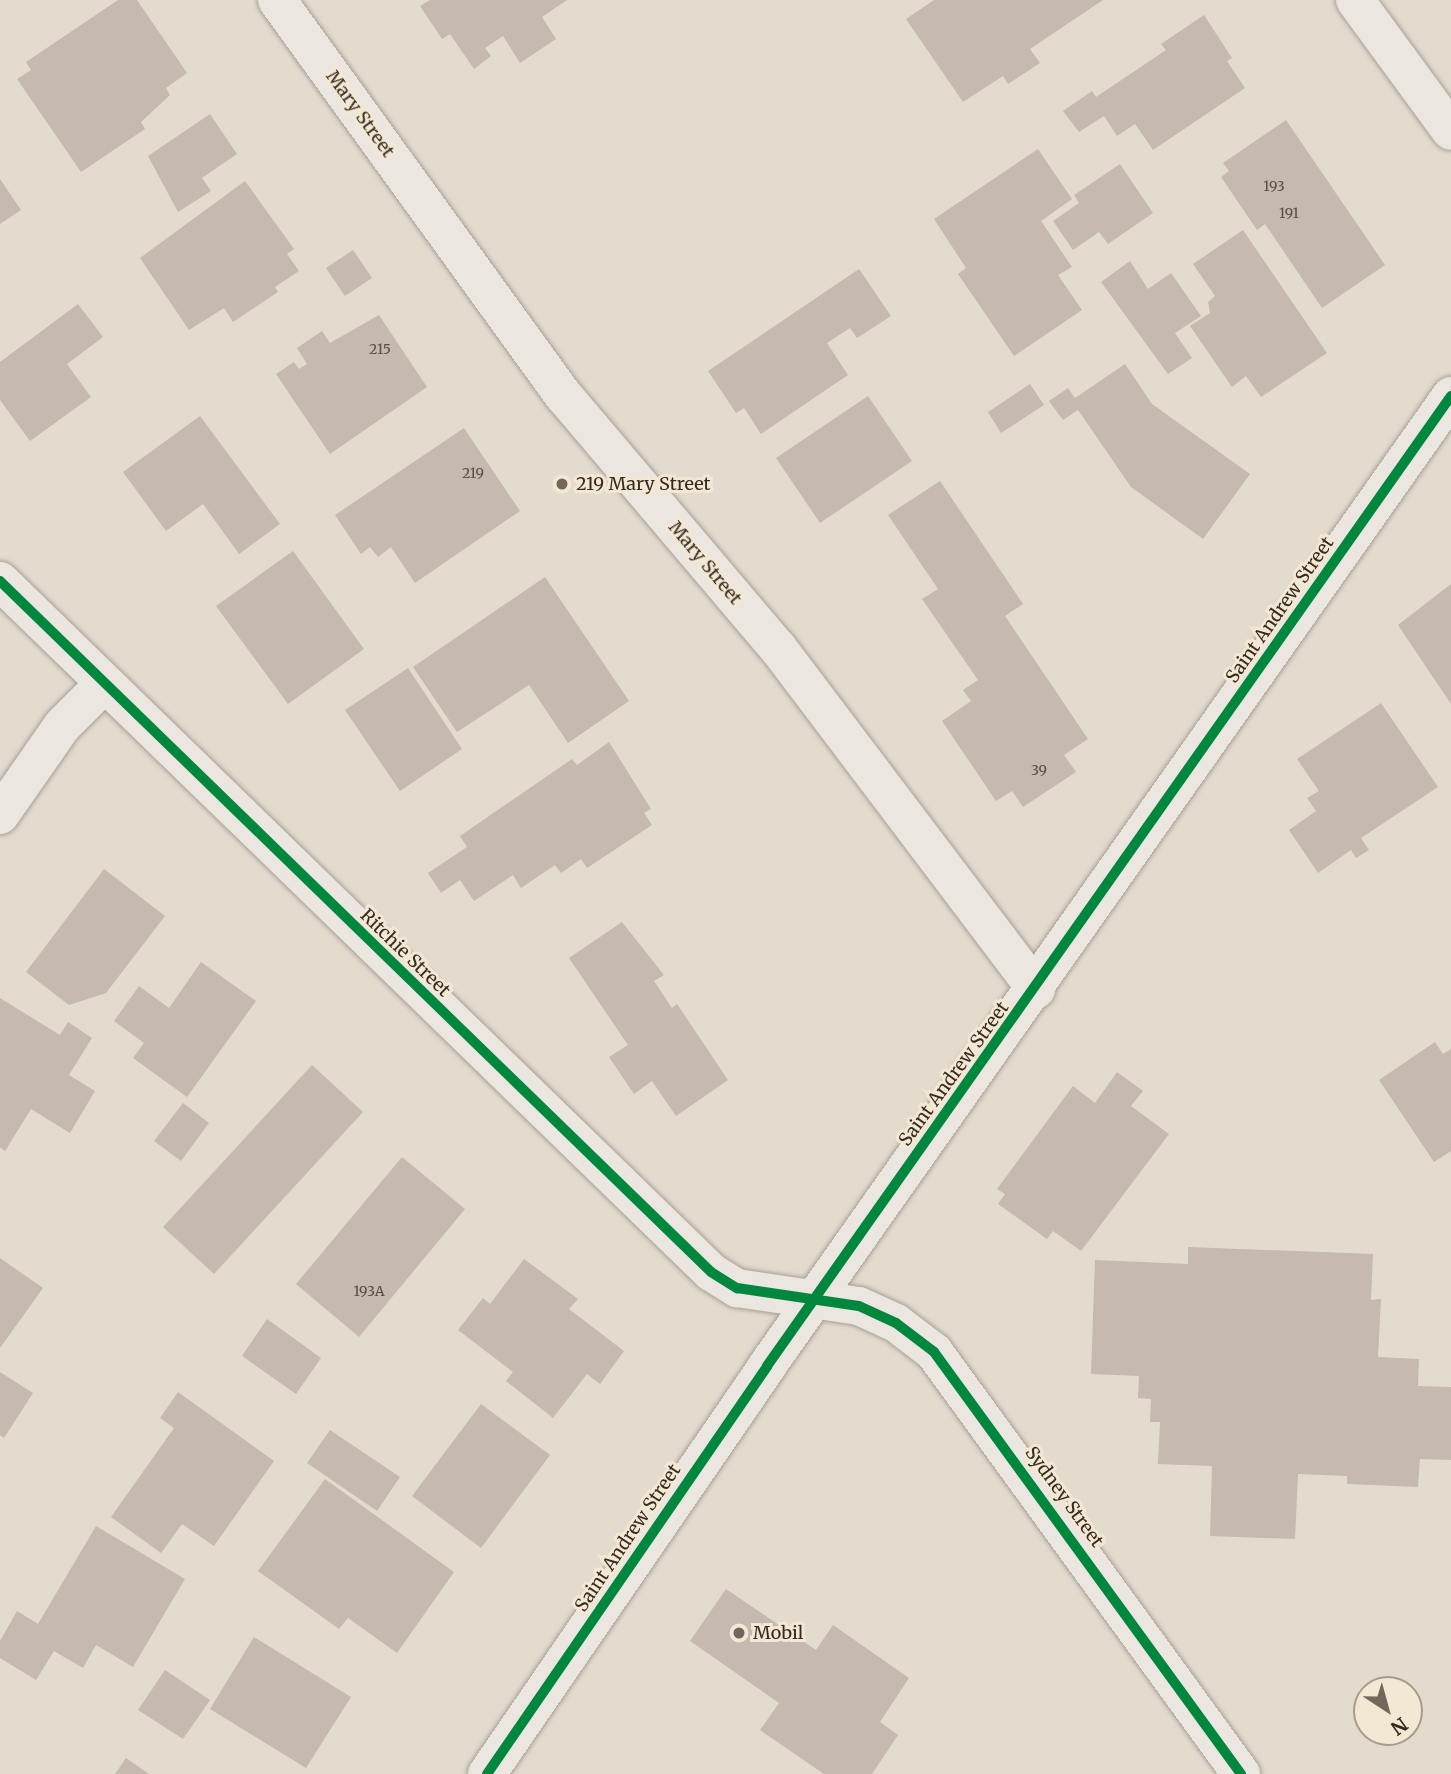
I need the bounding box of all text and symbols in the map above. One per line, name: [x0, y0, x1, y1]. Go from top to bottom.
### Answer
street label: Mary Street: [321, 66, 399, 162]
house number: 193: [1263, 178, 1285, 194]
house number: 191: [1279, 205, 1299, 221]
house number: 215: [369, 341, 391, 357]
house number: 219: [462, 465, 484, 481]
place label: 219 Mary Street: [576, 473, 711, 495]
marker: 219 Mary Street: [554, 476, 570, 492]
street label: Mary Street: [664, 517, 746, 609]
street label: Saint Andrew Street: [1221, 533, 1339, 687]
house number: 39: [1031, 762, 1047, 778]
street label: Ritchie Street: [356, 905, 454, 1001]
street label: Saint Andrew Street: [894, 998, 1014, 1150]
house number: 193A: [353, 1283, 385, 1299]
street label: Sydney Street: [1020, 1443, 1108, 1551]
street label: Saint Andrew Street: [571, 1460, 685, 1616]
place label: Mobil: [753, 1622, 803, 1644]
marker: Mobil: [731, 1625, 747, 1641]
north arrow: [1353, 1676, 1423, 1746]
text: N: [1386, 1712, 1412, 1740]

